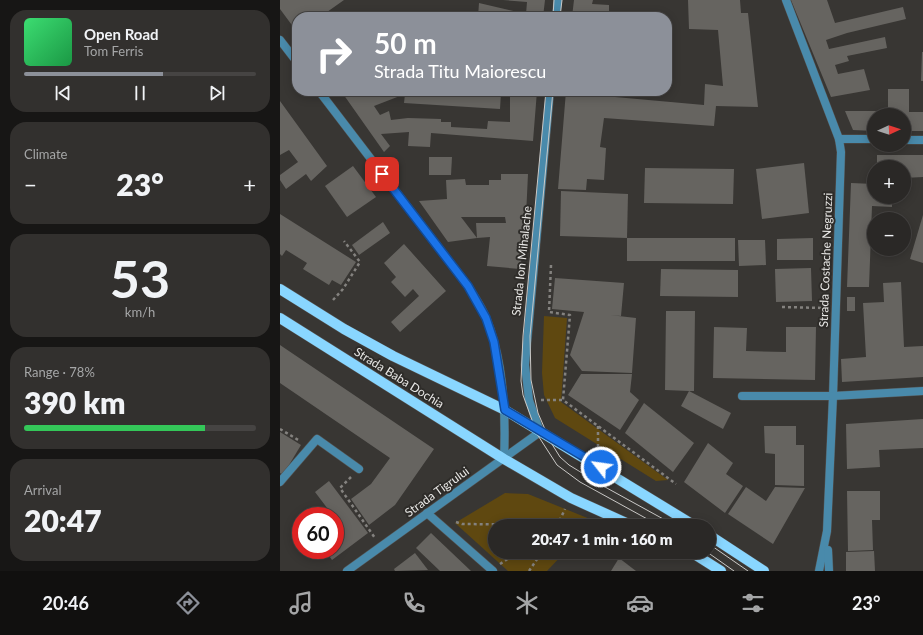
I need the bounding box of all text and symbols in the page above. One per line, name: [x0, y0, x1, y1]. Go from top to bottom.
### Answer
text: Open Road: [84, 25, 159, 43]
text: 50 m: [374, 26, 437, 60]
icon: right: [308, 28, 360, 80]
text: Tom Ferris: [84, 43, 143, 59]
text: Strada Titu Maiorescu: [374, 60, 546, 82]
icon: previous: [52, 82, 74, 104]
icon: pause: [129, 82, 151, 104]
icon: next: [206, 82, 228, 104]
north arrow: [867, 108, 911, 152]
map controls: [867, 108, 911, 256]
text: Climate: [24, 146, 67, 162]
pin: [365, 157, 399, 191]
button: +: [867, 160, 911, 204]
icon: arrive: [371, 163, 393, 185]
text: 23°: [116, 166, 164, 202]
text: −: [24, 171, 37, 198]
text: +: [243, 171, 256, 198]
street label: Strada Costache Negruzzi: [816, 192, 835, 328]
street label: Strada Ion Mihalache: [508, 205, 535, 317]
button: −: [867, 212, 911, 256]
text: 53: [110, 247, 170, 309]
text: km/h: [125, 304, 155, 320]
street label: Strada Baba Dochia: [352, 344, 447, 411]
text: Range · 78%: [24, 364, 95, 380]
text: 390 km: [24, 384, 125, 420]
position arrow: [580, 446, 622, 488]
street label: Strada Tigrului: [402, 463, 472, 520]
text: Arrival: [24, 482, 61, 498]
text: 20:47: [24, 502, 102, 538]
speed limit sign: 60: [292, 507, 344, 559]
text: 20:47 · 1 min · 160 m: [531, 530, 673, 548]
icon: directions: [174, 589, 202, 617]
icon: music: [287, 589, 315, 617]
icon: phone: [400, 589, 428, 617]
icon: climate: [513, 589, 541, 617]
icon: car: [626, 589, 654, 617]
icon: filters: [739, 589, 767, 617]
text: 20:46: [43, 592, 89, 614]
text: 23°: [852, 592, 880, 614]

